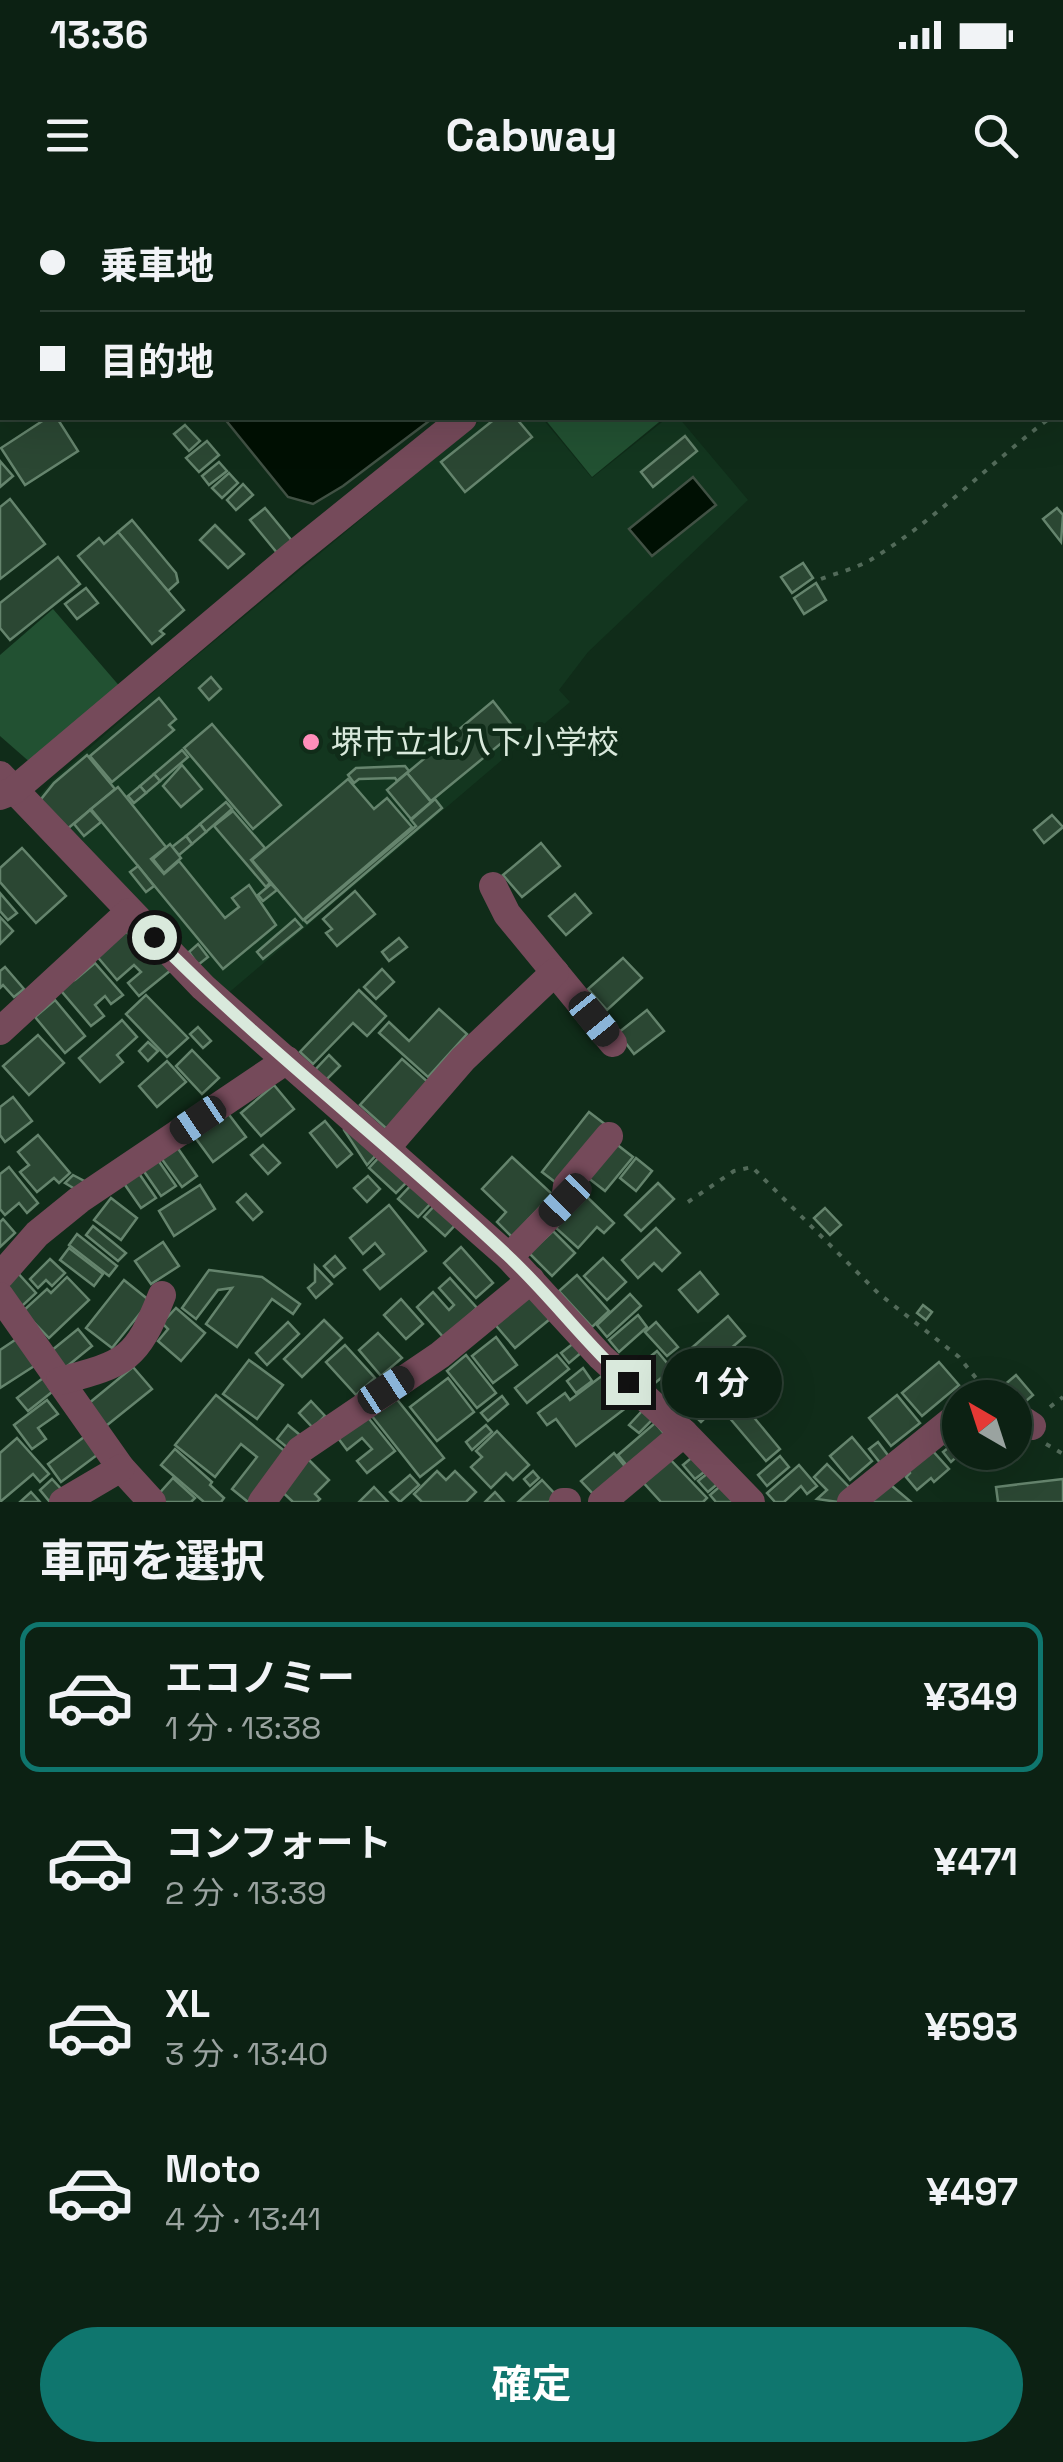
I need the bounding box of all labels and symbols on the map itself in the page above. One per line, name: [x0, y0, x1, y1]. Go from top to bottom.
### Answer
place label: 堺市立北八下小学校: [331, 722, 619, 762]
marker: 堺市立北八下小学校: [300, 731, 322, 753]
route start: [132, 915, 177, 960]
car: [563, 986, 625, 1052]
car: [165, 1091, 231, 1149]
car: [533, 1168, 597, 1232]
callout: 1 分: [663, 1347, 783, 1417]
route end: [606, 1360, 651, 1405]
car: [353, 1361, 419, 1419]
north arrow: [942, 1380, 1032, 1470]

